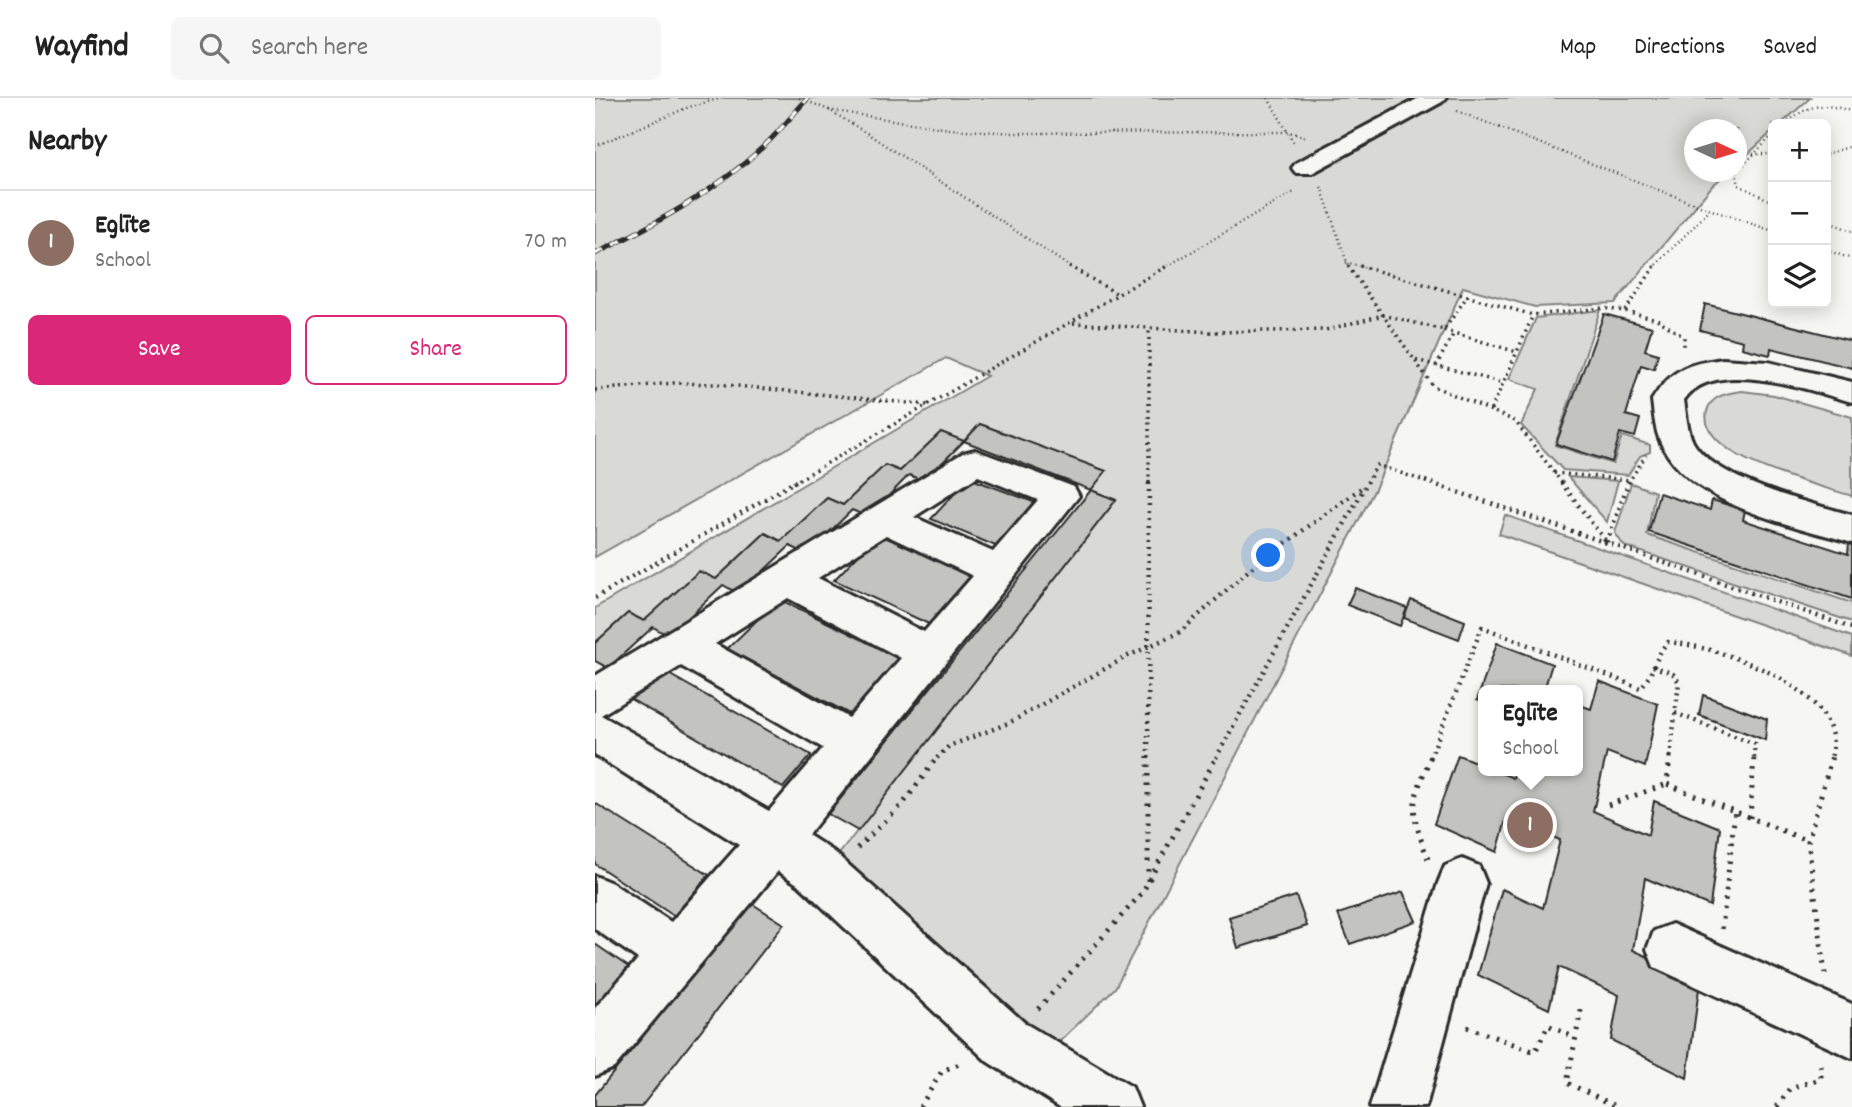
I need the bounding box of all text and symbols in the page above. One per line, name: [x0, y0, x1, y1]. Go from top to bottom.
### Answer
search box: [171, 17, 661, 80]
text: Wayfind: [35, 25, 129, 72]
icon: search: [195, 29, 233, 67]
text: Search here: [251, 30, 368, 67]
text: Map: [1560, 31, 1596, 65]
text: Directions: [1634, 31, 1725, 65]
text: Saved: [1763, 31, 1817, 65]
north arrow: [1684, 119, 1747, 182]
map controls: [1768, 119, 1831, 308]
button: +: [1768, 119, 1831, 182]
text: Nearby: [28, 122, 106, 165]
button: −: [1768, 182, 1831, 245]
text: Eglīte: [95, 208, 150, 245]
text: 1: [48, 226, 54, 259]
text: 70 m: [525, 226, 567, 259]
text: School: [95, 245, 151, 278]
button: layers: [1768, 245, 1831, 308]
button: Save: [28, 315, 291, 385]
button: Share: [305, 315, 567, 385]
your location: [1251, 538, 1285, 572]
popup: [1478, 685, 1583, 776]
text: Eglīte: [1503, 696, 1558, 733]
text: School: [1503, 733, 1558, 766]
pin: 1: [1507, 799, 1553, 851]

